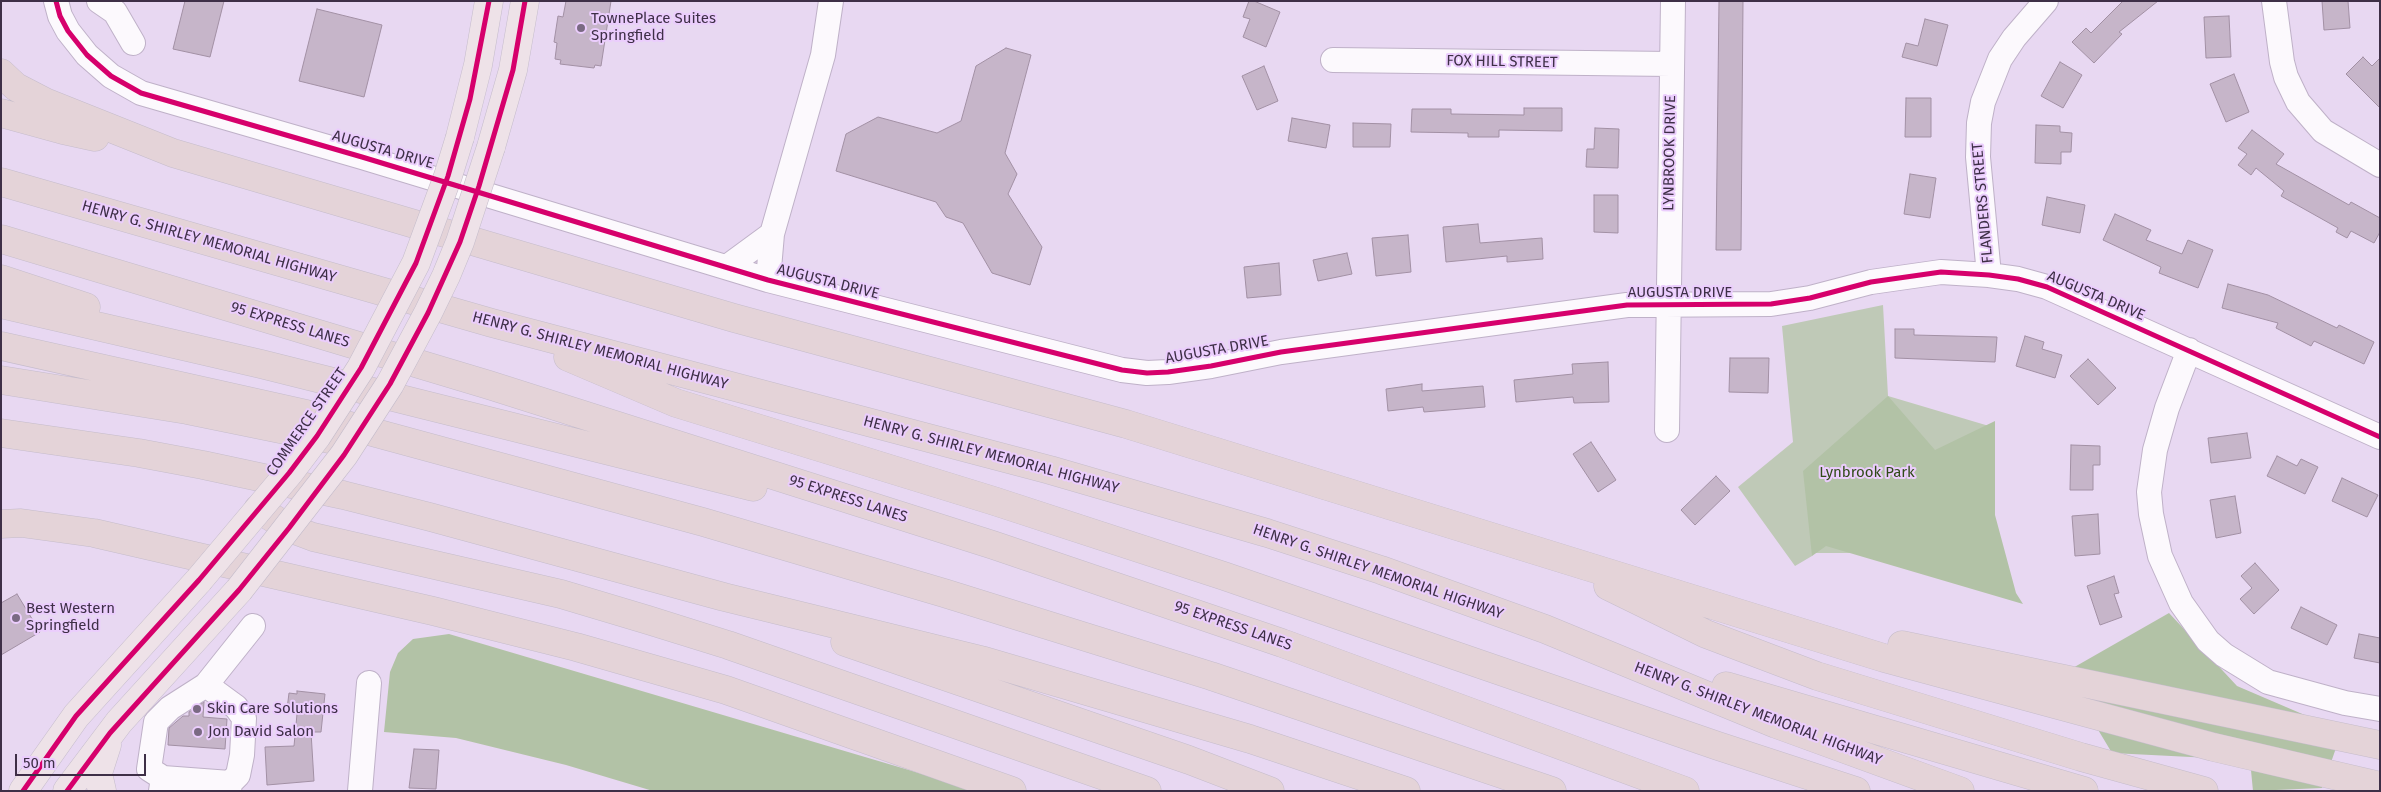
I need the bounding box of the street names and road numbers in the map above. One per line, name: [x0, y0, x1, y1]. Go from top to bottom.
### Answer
street label: FOX HILL STREET: [1446, 52, 1558, 72]
street label: LYNBROOK DRIVE: [1660, 95, 1680, 211]
street label: AUGUSTA DRIVE: [330, 127, 436, 173]
street label: FLANDERS STREET: [1969, 142, 1997, 264]
street label: HENRY G. SHIRLEY MEMORIAL HIGHWAY: [80, 197, 338, 287]
street label: AUGUSTA DRIVE: [775, 261, 881, 303]
street label: AUGUSTA DRIVE: [2044, 267, 2148, 325]
street label: AUGUSTA DRIVE: [1628, 284, 1732, 302]
street label: 95 EXPRESS LANES: [228, 298, 352, 352]
street label: HENRY G. SHIRLEY MEMORIAL HIGHWAY: [470, 308, 730, 394]
street label: AUGUSTA DRIVE: [1164, 332, 1270, 368]
street label: COMMERCE STREET: [263, 365, 351, 479]
street label: HENRY G. SHIRLEY MEMORIAL HIGHWAY: [861, 412, 1121, 498]
street label: 95 EXPRESS LANES: [786, 471, 910, 527]
street label: HENRY G. SHIRLEY MEMORIAL HIGHWAY: [1250, 521, 1506, 623]
street label: 95 EXPRESS LANES: [1172, 597, 1294, 655]
street label: HENRY G. SHIRLEY MEMORIAL HIGHWAY: [1632, 658, 1884, 770]

